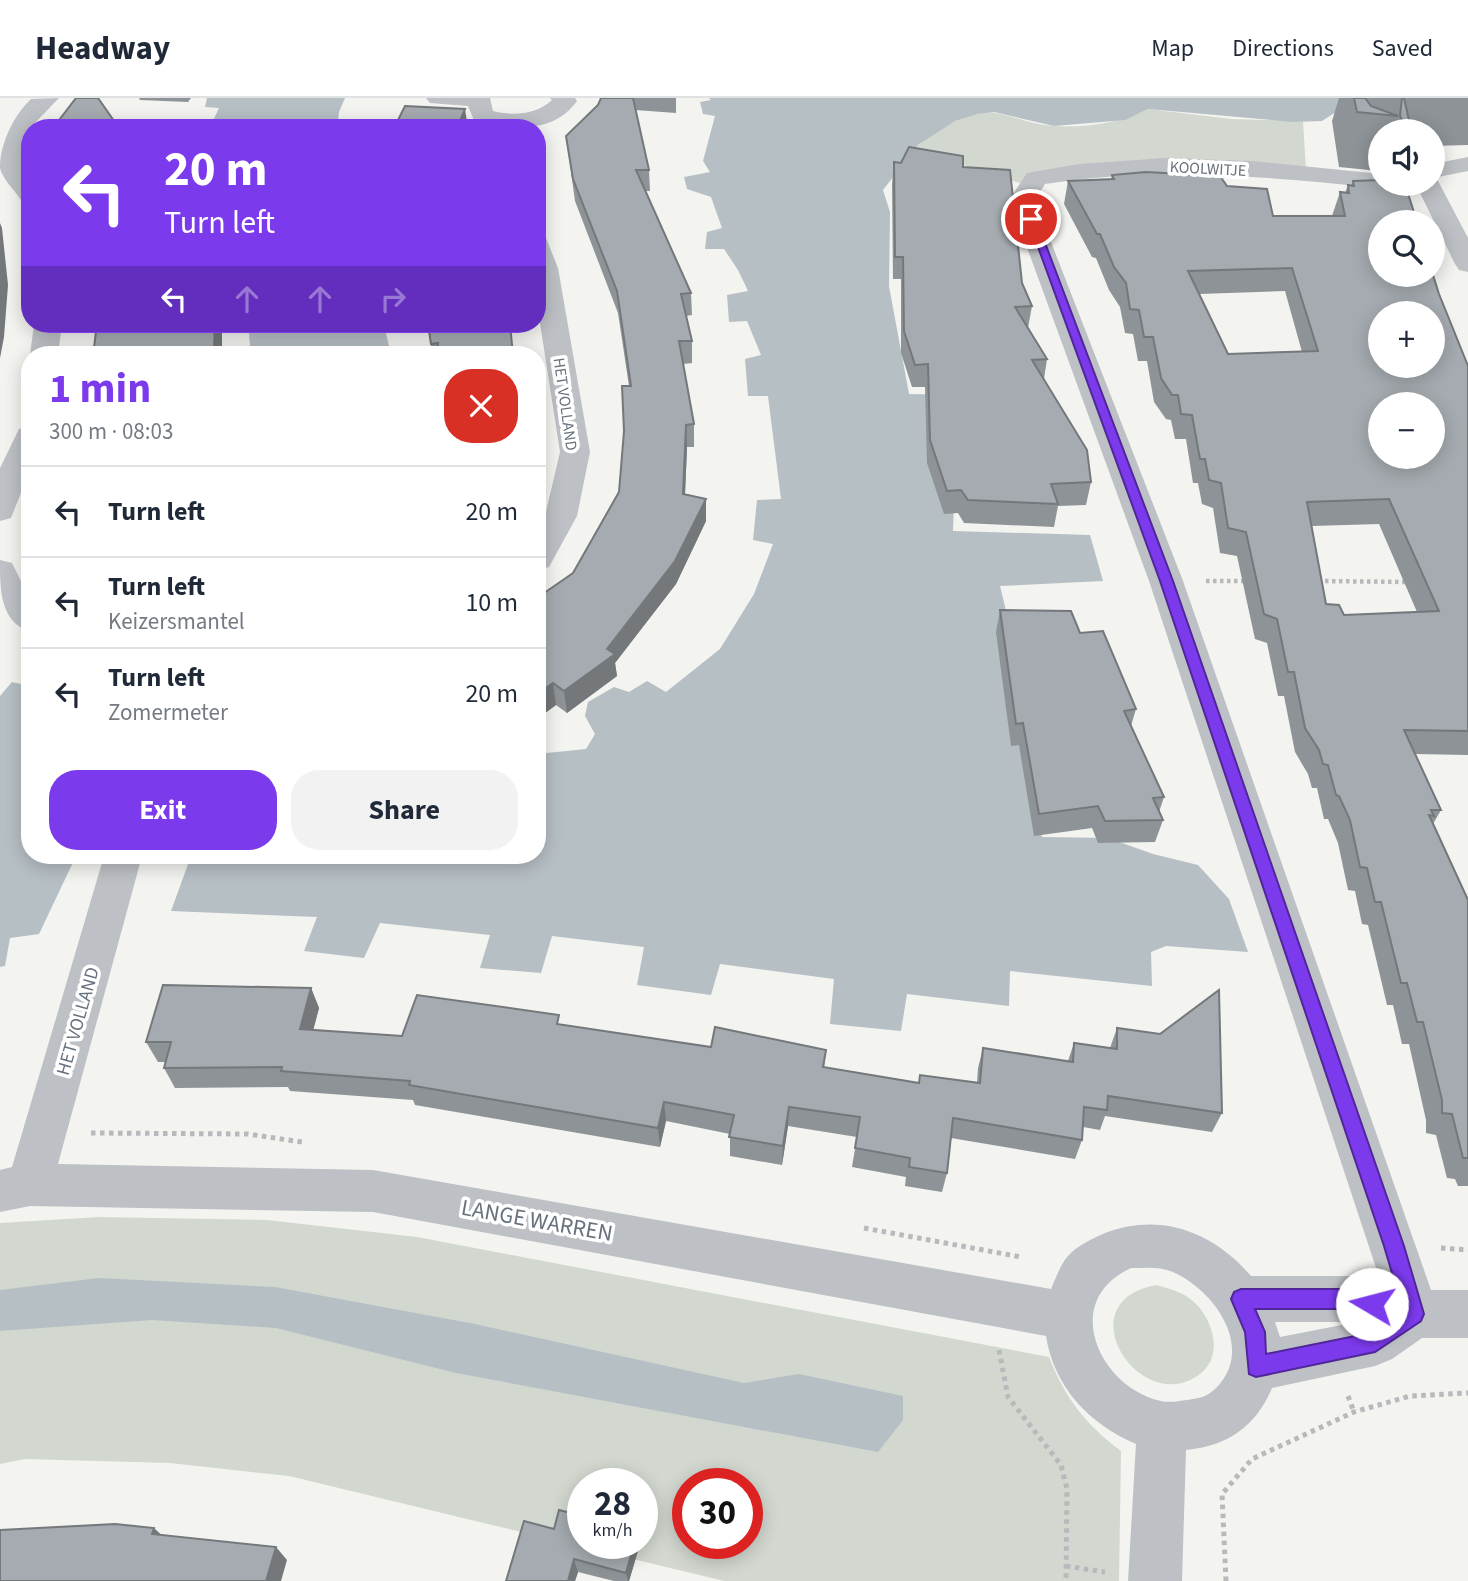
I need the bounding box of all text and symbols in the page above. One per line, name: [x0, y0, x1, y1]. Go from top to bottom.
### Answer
text: Headway: [35, 25, 170, 72]
text: Map: [1151, 31, 1194, 66]
text: Directions: [1232, 31, 1334, 66]
text: Saved: [1372, 31, 1433, 66]
map controls: [1368, 119, 1445, 469]
button: sound: [1368, 119, 1445, 196]
text: 20 m: [164, 135, 268, 205]
icon: left: [49, 147, 140, 238]
street label: KOOLWITJE: [1169, 156, 1247, 182]
pin: [1001, 189, 1061, 249]
text: Turn left: [164, 200, 275, 246]
icon: arrive: [1012, 200, 1050, 238]
button: search: [1368, 210, 1445, 287]
icon: left: [155, 280, 193, 318]
icon: ahead: [228, 280, 266, 318]
icon: ahead: [301, 280, 339, 318]
icon: right: [374, 280, 412, 318]
button: +: [1368, 301, 1445, 378]
street label: HET VOLLAND: [548, 356, 582, 452]
text: 1 min: [49, 359, 151, 419]
button: close: [444, 369, 518, 443]
button: −: [1368, 392, 1445, 469]
text: 300 m · 08:03: [49, 415, 173, 448]
icon: left: [49, 493, 87, 531]
text: Turn left: [108, 493, 205, 530]
text: 20 m: [465, 493, 518, 530]
text: Turn left: [108, 568, 205, 605]
icon: left: [49, 584, 87, 622]
text: 10 m: [465, 584, 518, 621]
text: Keizersmantel: [108, 605, 245, 638]
text: Turn left: [108, 659, 205, 696]
icon: left: [49, 675, 87, 713]
text: 20 m: [465, 675, 518, 712]
text: Zomermeter: [108, 696, 228, 729]
button: Exit: [49, 770, 277, 850]
button: Share: [291, 770, 518, 850]
street label: HET VOLLAND: [50, 964, 107, 1079]
street label: LANGE WARREN: [459, 1191, 615, 1250]
position arrow: [1335, 1267, 1409, 1341]
speed limit sign: 30: [672, 1468, 763, 1559]
text: 28: [594, 1479, 631, 1529]
text: km/h: [593, 1518, 632, 1543]

